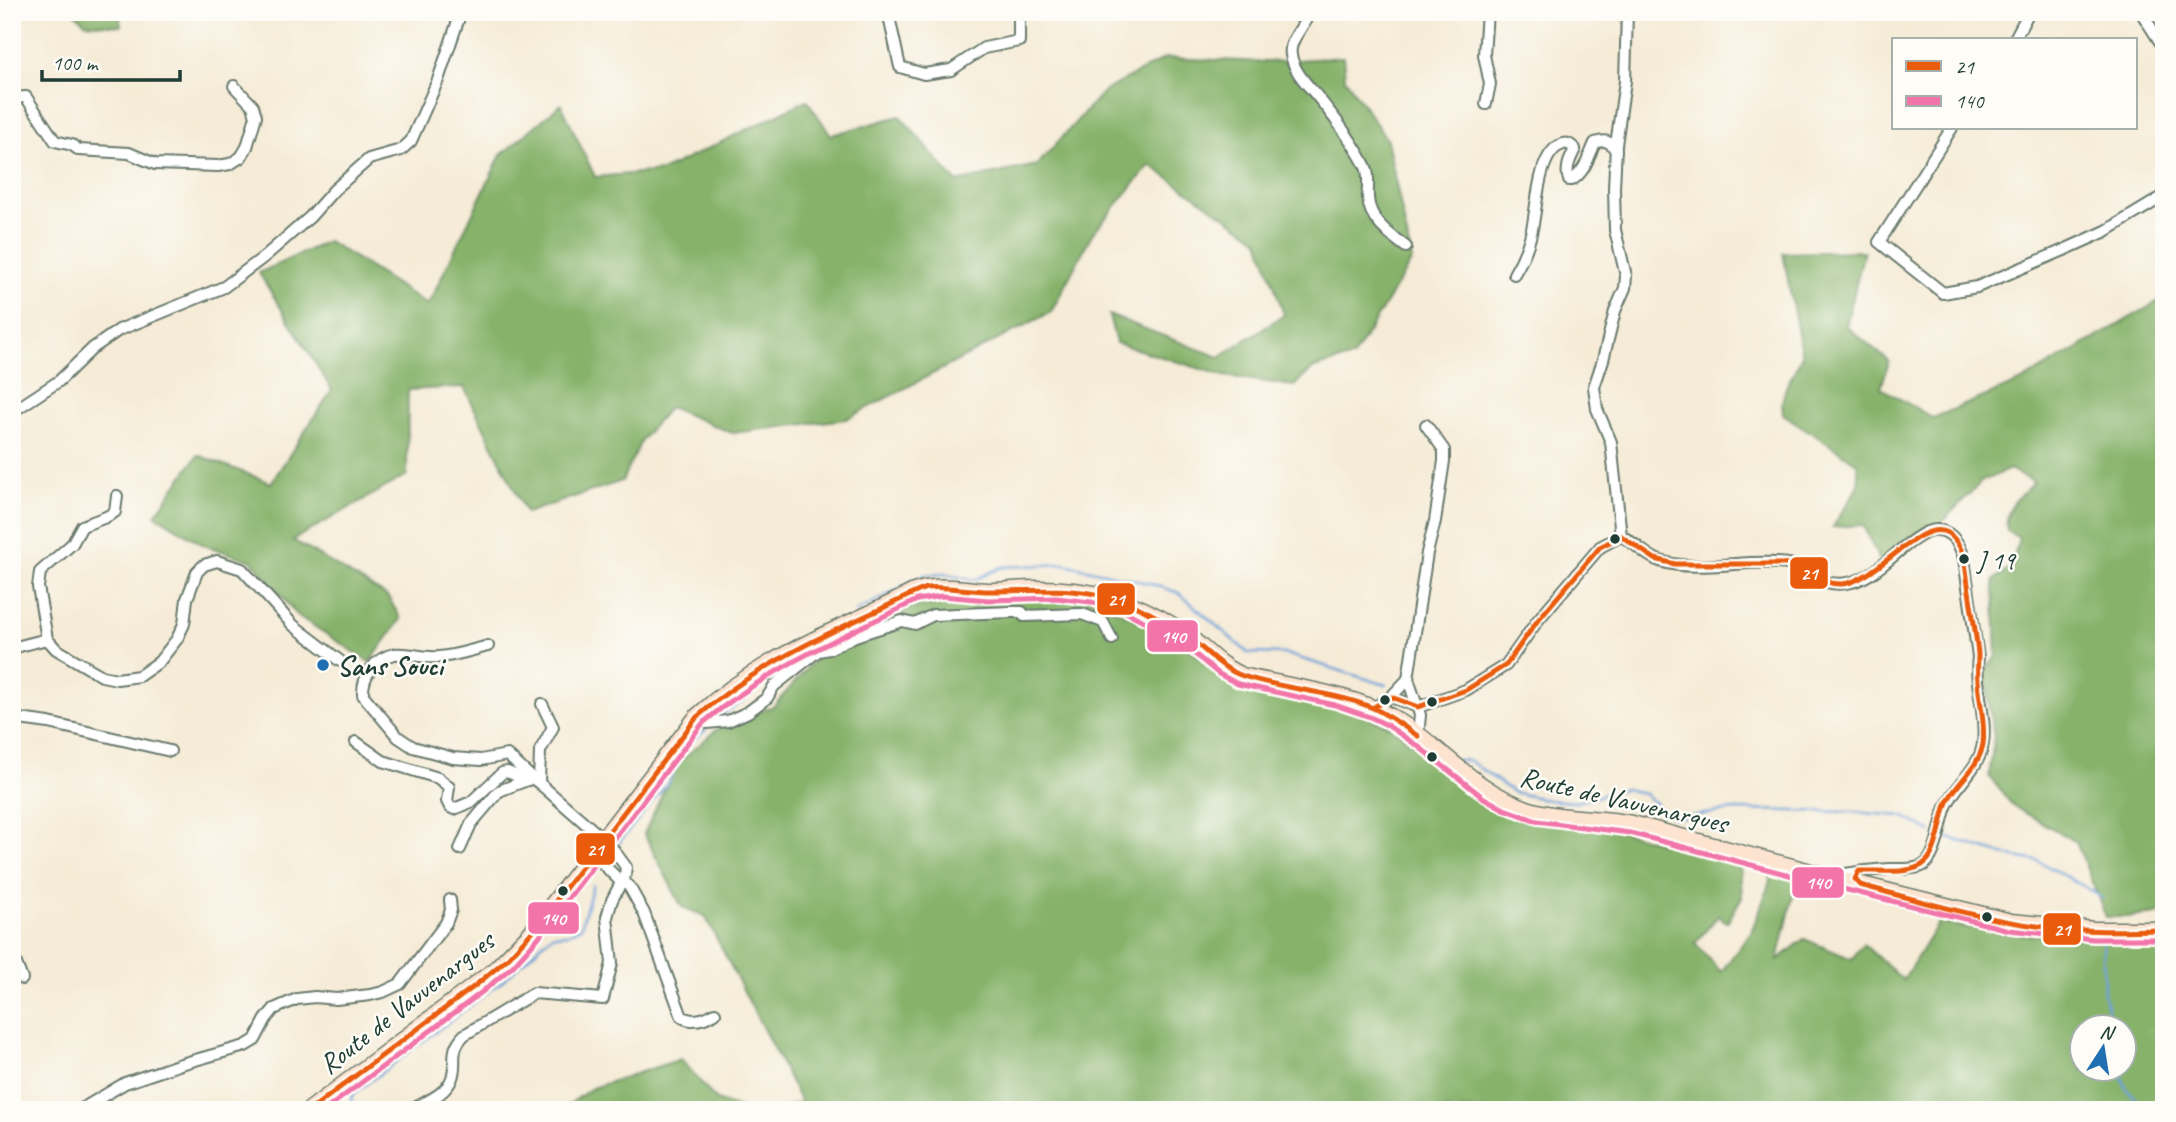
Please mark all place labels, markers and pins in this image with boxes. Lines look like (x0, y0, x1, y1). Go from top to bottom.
unlabelled marker (1608, 532, 1622, 546)
place label: J 19 (1975, 544, 2017, 577)
marker: J 19 (1957, 552, 1971, 566)
place label: Sans Souci (337, 648, 447, 683)
marker: Sans Souci (315, 657, 331, 673)
unlabelled marker (1378, 693, 1392, 707)
unlabelled marker (1425, 695, 1439, 709)
unlabelled marker (1425, 750, 1439, 764)
unlabelled marker (556, 884, 570, 898)
unlabelled marker (1980, 910, 1994, 924)

